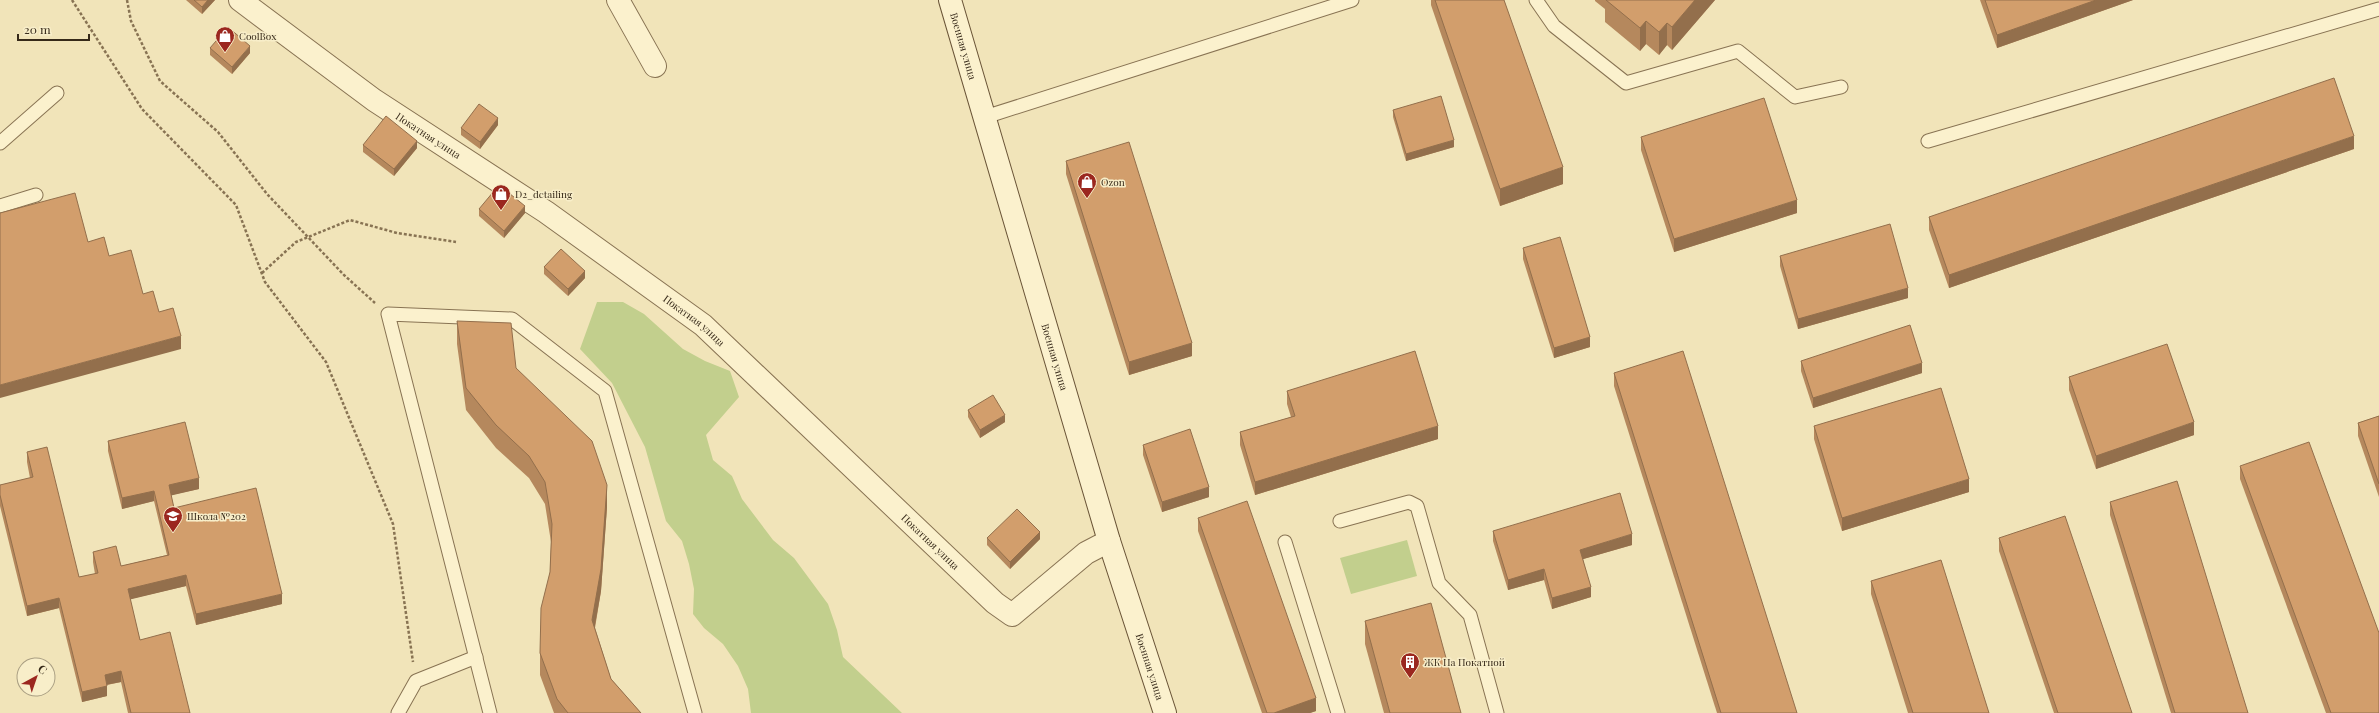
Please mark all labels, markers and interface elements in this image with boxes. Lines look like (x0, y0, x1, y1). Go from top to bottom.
street label: Военная улица (947, 11, 980, 81)
scale bar (18, 16, 89, 42)
text: 20 m (24, 21, 51, 37)
shop icon: CoolBox (214, 25, 236, 53)
place label: CoolBox (239, 29, 277, 43)
street label: Покатная улица (393, 109, 464, 162)
shop icon: Ozon (1076, 171, 1098, 199)
place label: Ozon (1101, 175, 1125, 189)
shop icon: D2_detailing (490, 183, 512, 211)
place label: D2_detailing (515, 187, 573, 201)
street label: Покатная улица (660, 292, 728, 349)
street label: Военная улица (1038, 322, 1071, 392)
school or university icon: Школа №202 (162, 505, 184, 533)
place label: Школа №202 (187, 509, 246, 523)
street label: Покатная улица (898, 511, 963, 573)
street label: Военная улица (1133, 632, 1167, 702)
building icon: ЖК На Покатной (1399, 651, 1421, 679)
place label: ЖК На Покатной (1424, 655, 1505, 669)
north arrow (16, 657, 56, 697)
text: С (35, 661, 51, 677)

